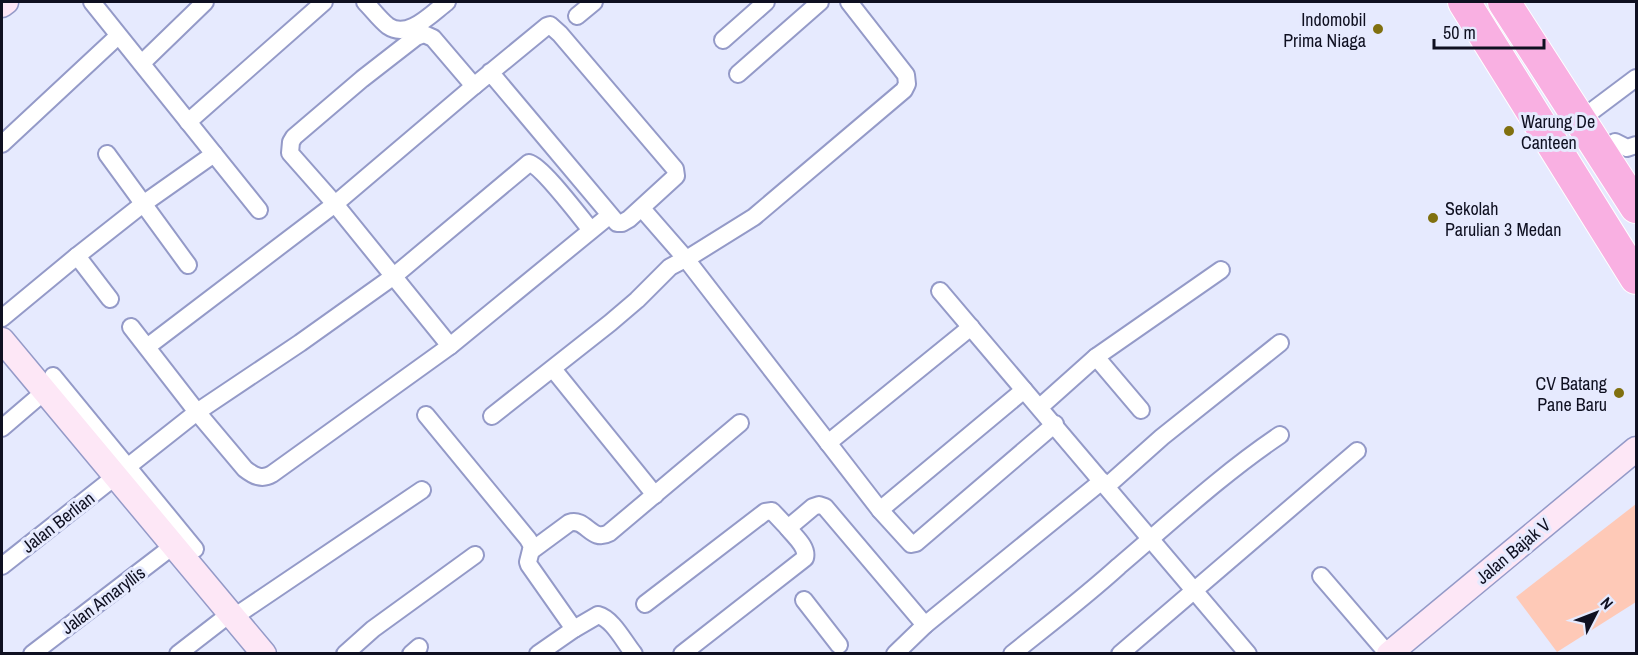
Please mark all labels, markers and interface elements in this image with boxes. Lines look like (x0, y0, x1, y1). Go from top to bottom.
place label: Indomobil Prima Niaga (1283, 7, 1366, 53)
scale bar (1434, 12, 1544, 50)
text: 50 m (1443, 20, 1476, 45)
marker: Indomobil Prima Niaga (1371, 22, 1385, 36)
place label: Warung De Canteen (1521, 109, 1595, 155)
marker: Warung De Canteen (1502, 124, 1516, 138)
place label: Sekolah Parulian 3 Medan (1445, 196, 1562, 242)
marker: Sekolah Parulian 3 Medan (1426, 211, 1440, 225)
place label: CV Batang Pane Baru (1536, 371, 1608, 417)
marker: CV Batang Pane Baru (1612, 386, 1626, 400)
street label: Jalan Berlian (16, 486, 100, 558)
street label: Jalan Bajak V (1470, 512, 1556, 590)
street label: Jalan Amaryllis (56, 560, 150, 640)
north arrow (1566, 583, 1626, 643)
text: N (1596, 592, 1618, 614)

